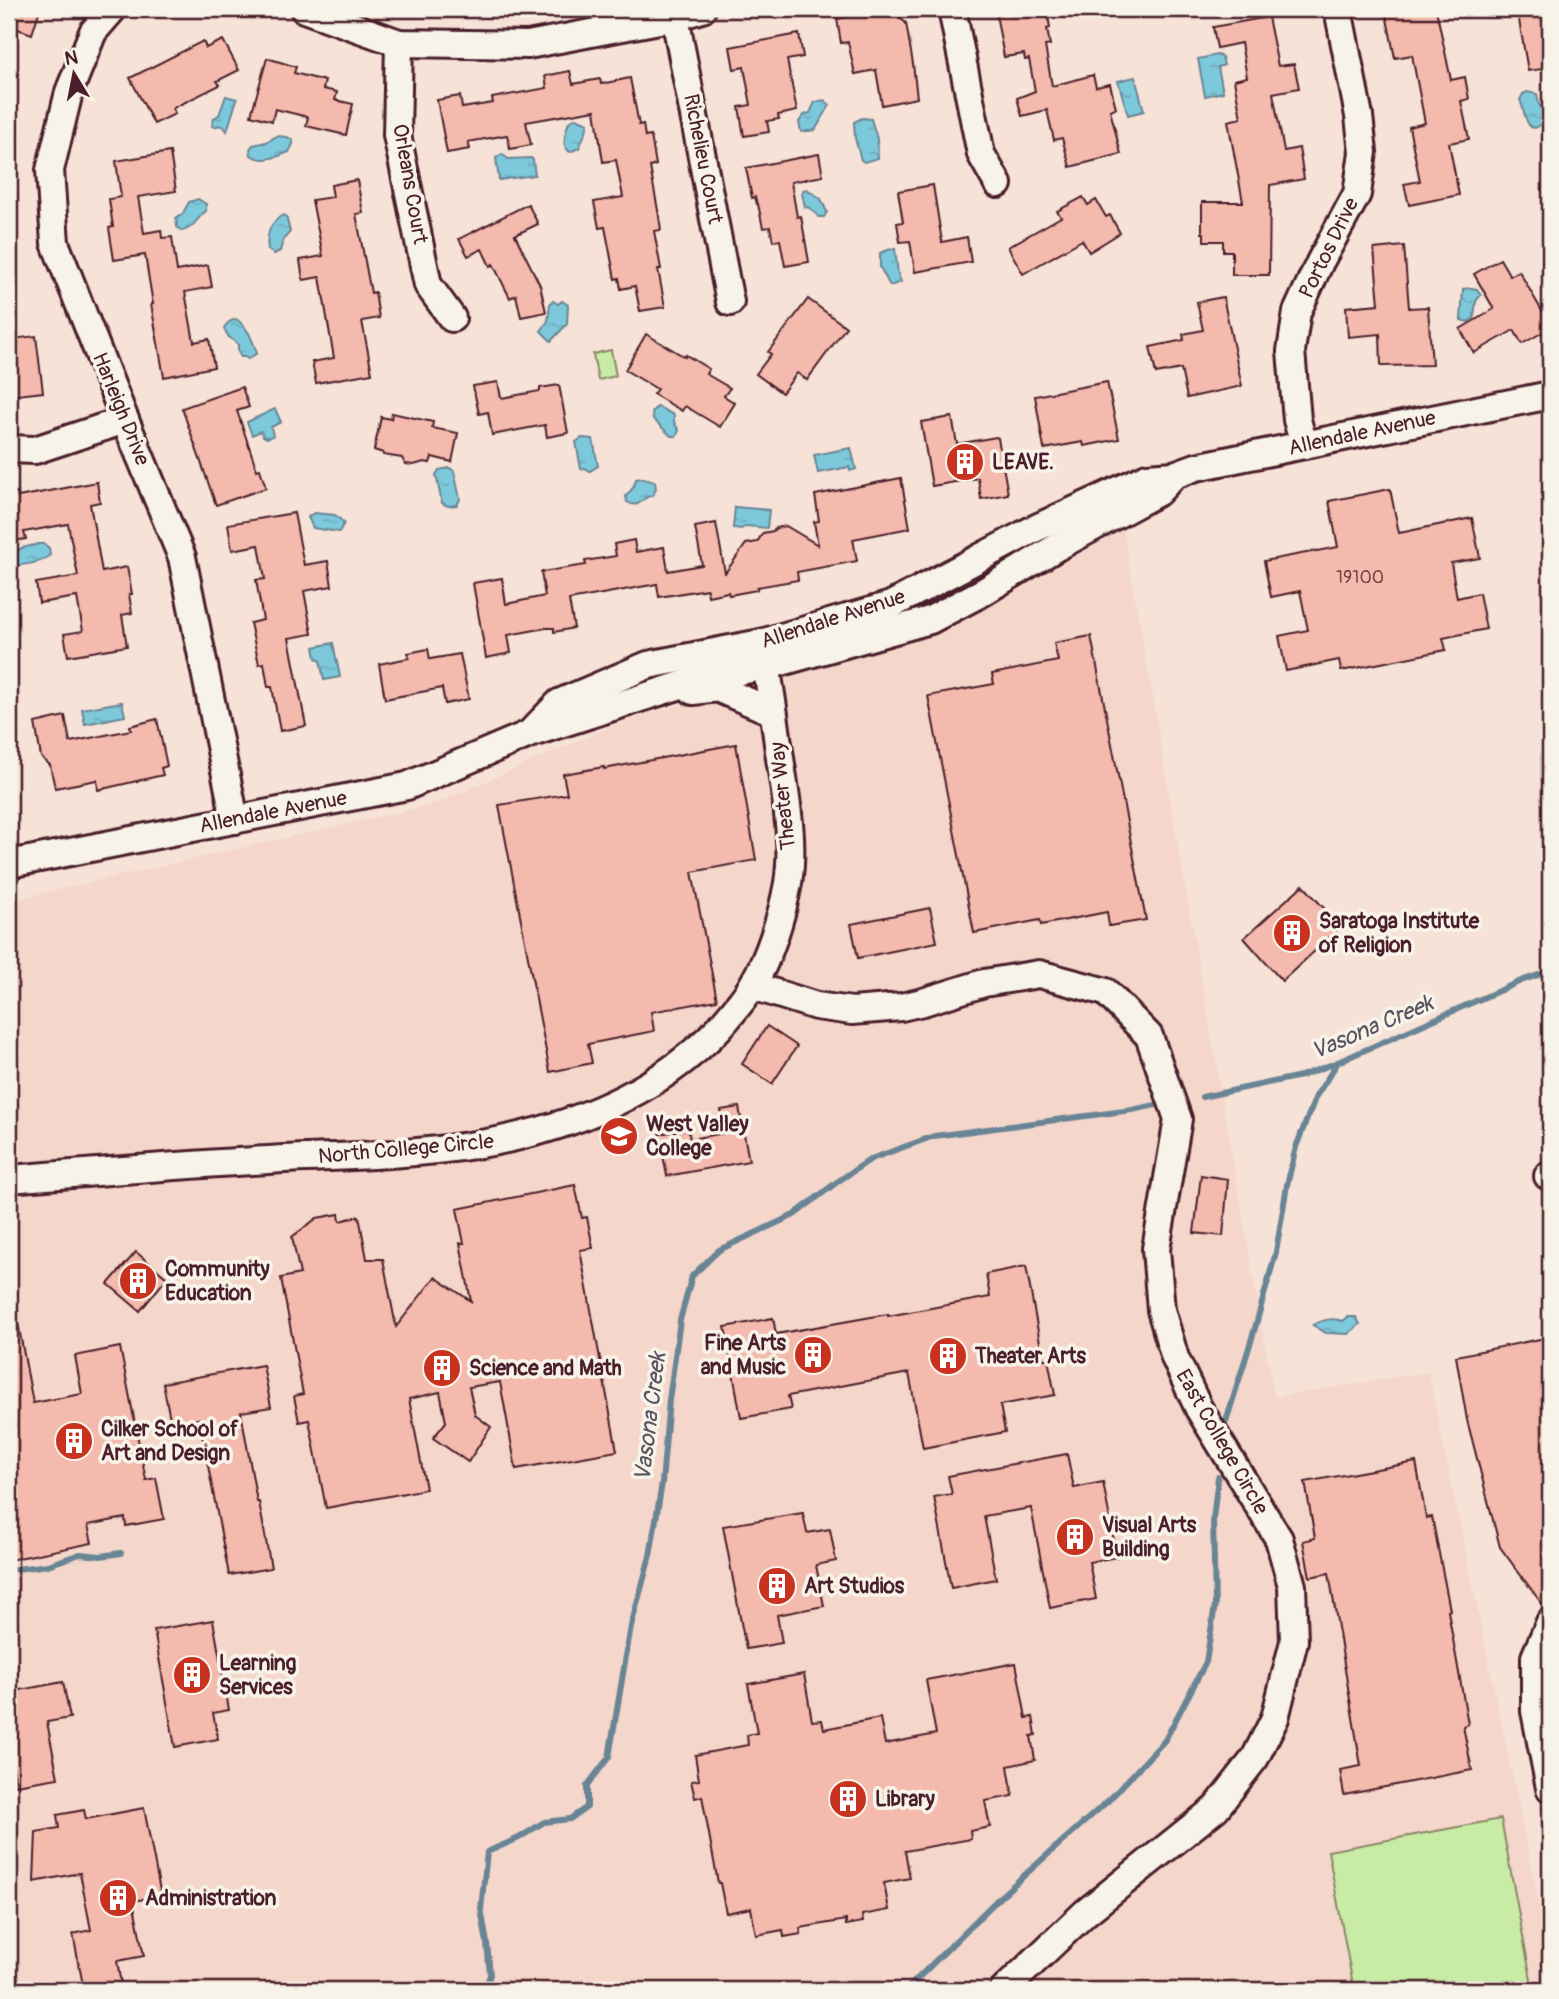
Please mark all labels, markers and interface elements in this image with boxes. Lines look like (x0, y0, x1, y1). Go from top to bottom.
north arrow (38, 38, 108, 108)
text: N (63, 45, 80, 71)
street label: Richelieu Court (677, 92, 729, 227)
street label: Orleans Court (386, 122, 434, 247)
street label: Portos Drive (1293, 193, 1365, 303)
street label: Harleigh Drive (86, 348, 156, 470)
street label: Allendale Avenue (1286, 404, 1439, 462)
building icon: LEAVE. (944, 441, 986, 483)
place label: LEAVE. (992, 449, 1054, 476)
house number: 19100 (1336, 566, 1384, 589)
street label: Allendale Avenue (758, 583, 909, 655)
street label: Theater Way (764, 741, 802, 851)
street label: Allendale Avenue (197, 784, 350, 840)
place label: Saratoga Institute of Religion (1318, 908, 1480, 959)
building icon: Saratoga Institute of Religion (1271, 912, 1313, 954)
water label: Vasona Creek (1307, 987, 1440, 1066)
place label: West Valley College (646, 1111, 748, 1162)
school or university icon: West Valley College (598, 1115, 640, 1157)
street label: North College Circle (317, 1128, 496, 1170)
place label: Community Education (165, 1256, 270, 1307)
building icon: Community Education (117, 1260, 159, 1302)
place label: Fine Arts and Music (701, 1330, 787, 1381)
building icon: Fine Arts and Music (792, 1334, 834, 1376)
building icon: Theater Arts (927, 1335, 969, 1377)
place label: Theater Arts (974, 1343, 1086, 1370)
building icon: Science and Math (421, 1347, 463, 1389)
water label: Vasona Creek (628, 1348, 673, 1483)
place label: Science and Math (469, 1355, 622, 1382)
street label: East College Circle (1169, 1365, 1275, 1520)
place label: Cilker School of Art and Design (101, 1416, 239, 1467)
building icon: Cilker School of Art and Design (53, 1420, 95, 1462)
place label: Visual Arts Building (1102, 1512, 1197, 1563)
building icon: Visual Arts Building (1054, 1516, 1096, 1558)
building icon: Art Studios (756, 1565, 798, 1607)
place label: Art Studios (804, 1573, 905, 1600)
place label: Learning Services (219, 1650, 297, 1701)
building icon: Learning Services (171, 1654, 213, 1696)
building icon: Library (827, 1778, 869, 1820)
place label: Library (875, 1786, 935, 1813)
building icon: Administration (97, 1877, 139, 1919)
place label: Administration (145, 1885, 276, 1912)

